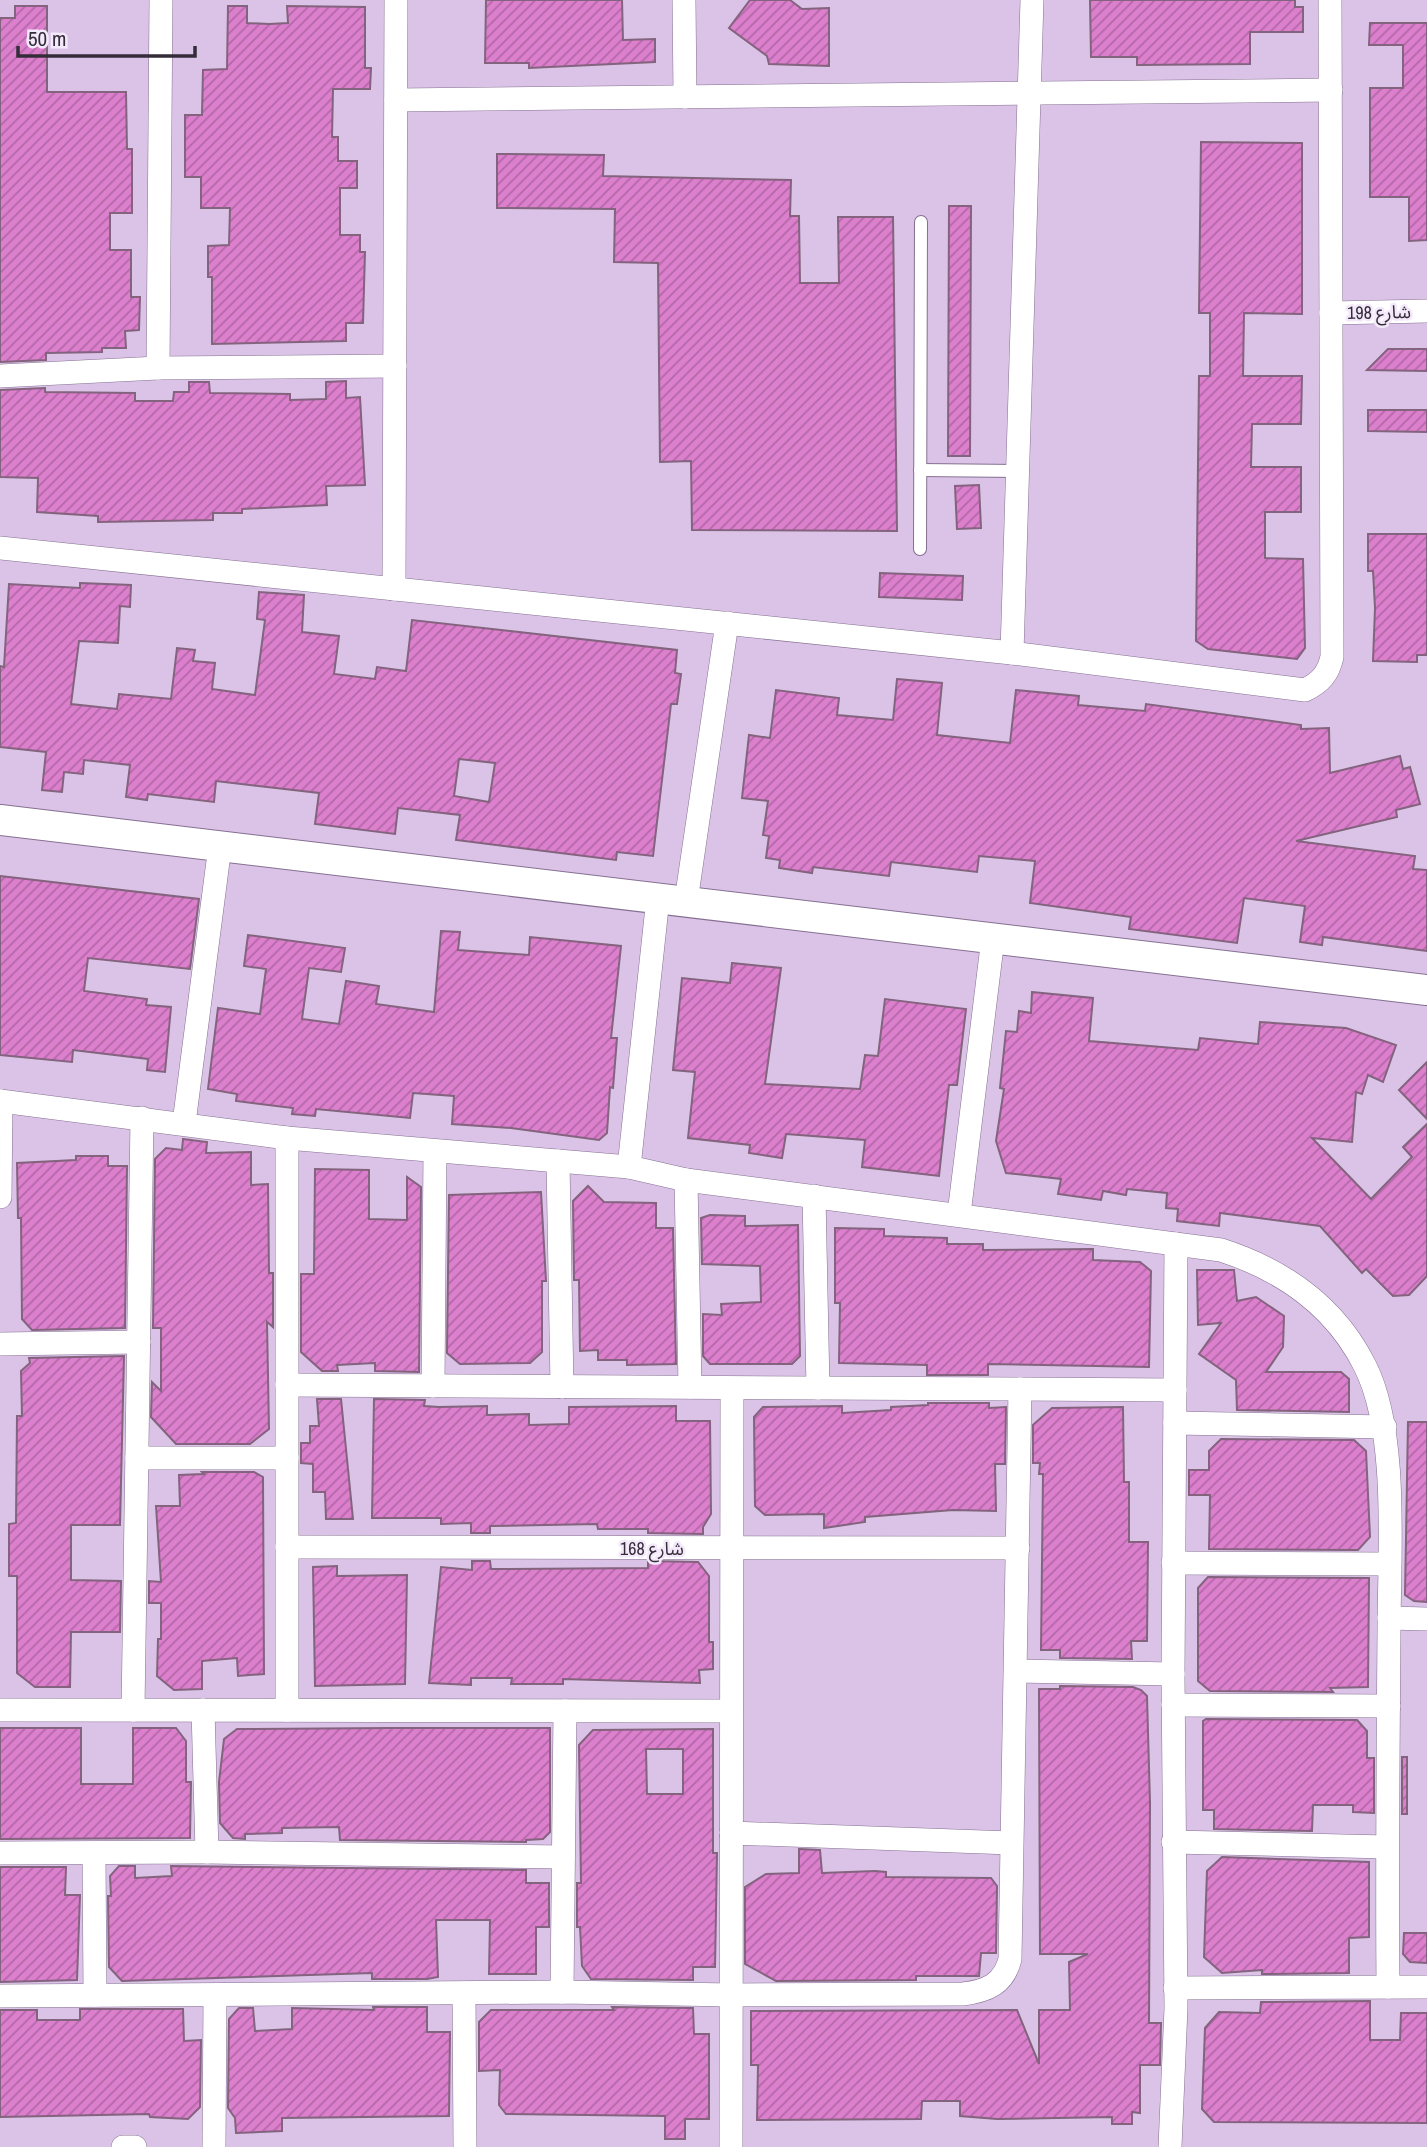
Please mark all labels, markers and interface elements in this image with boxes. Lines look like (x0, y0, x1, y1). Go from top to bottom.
scale bar (18, 14, 194, 58)
text: 50 m (28, 24, 66, 53)
street label: شارع 198 (1347, 299, 1411, 327)
street label: شارع 168 (620, 1536, 684, 1563)

